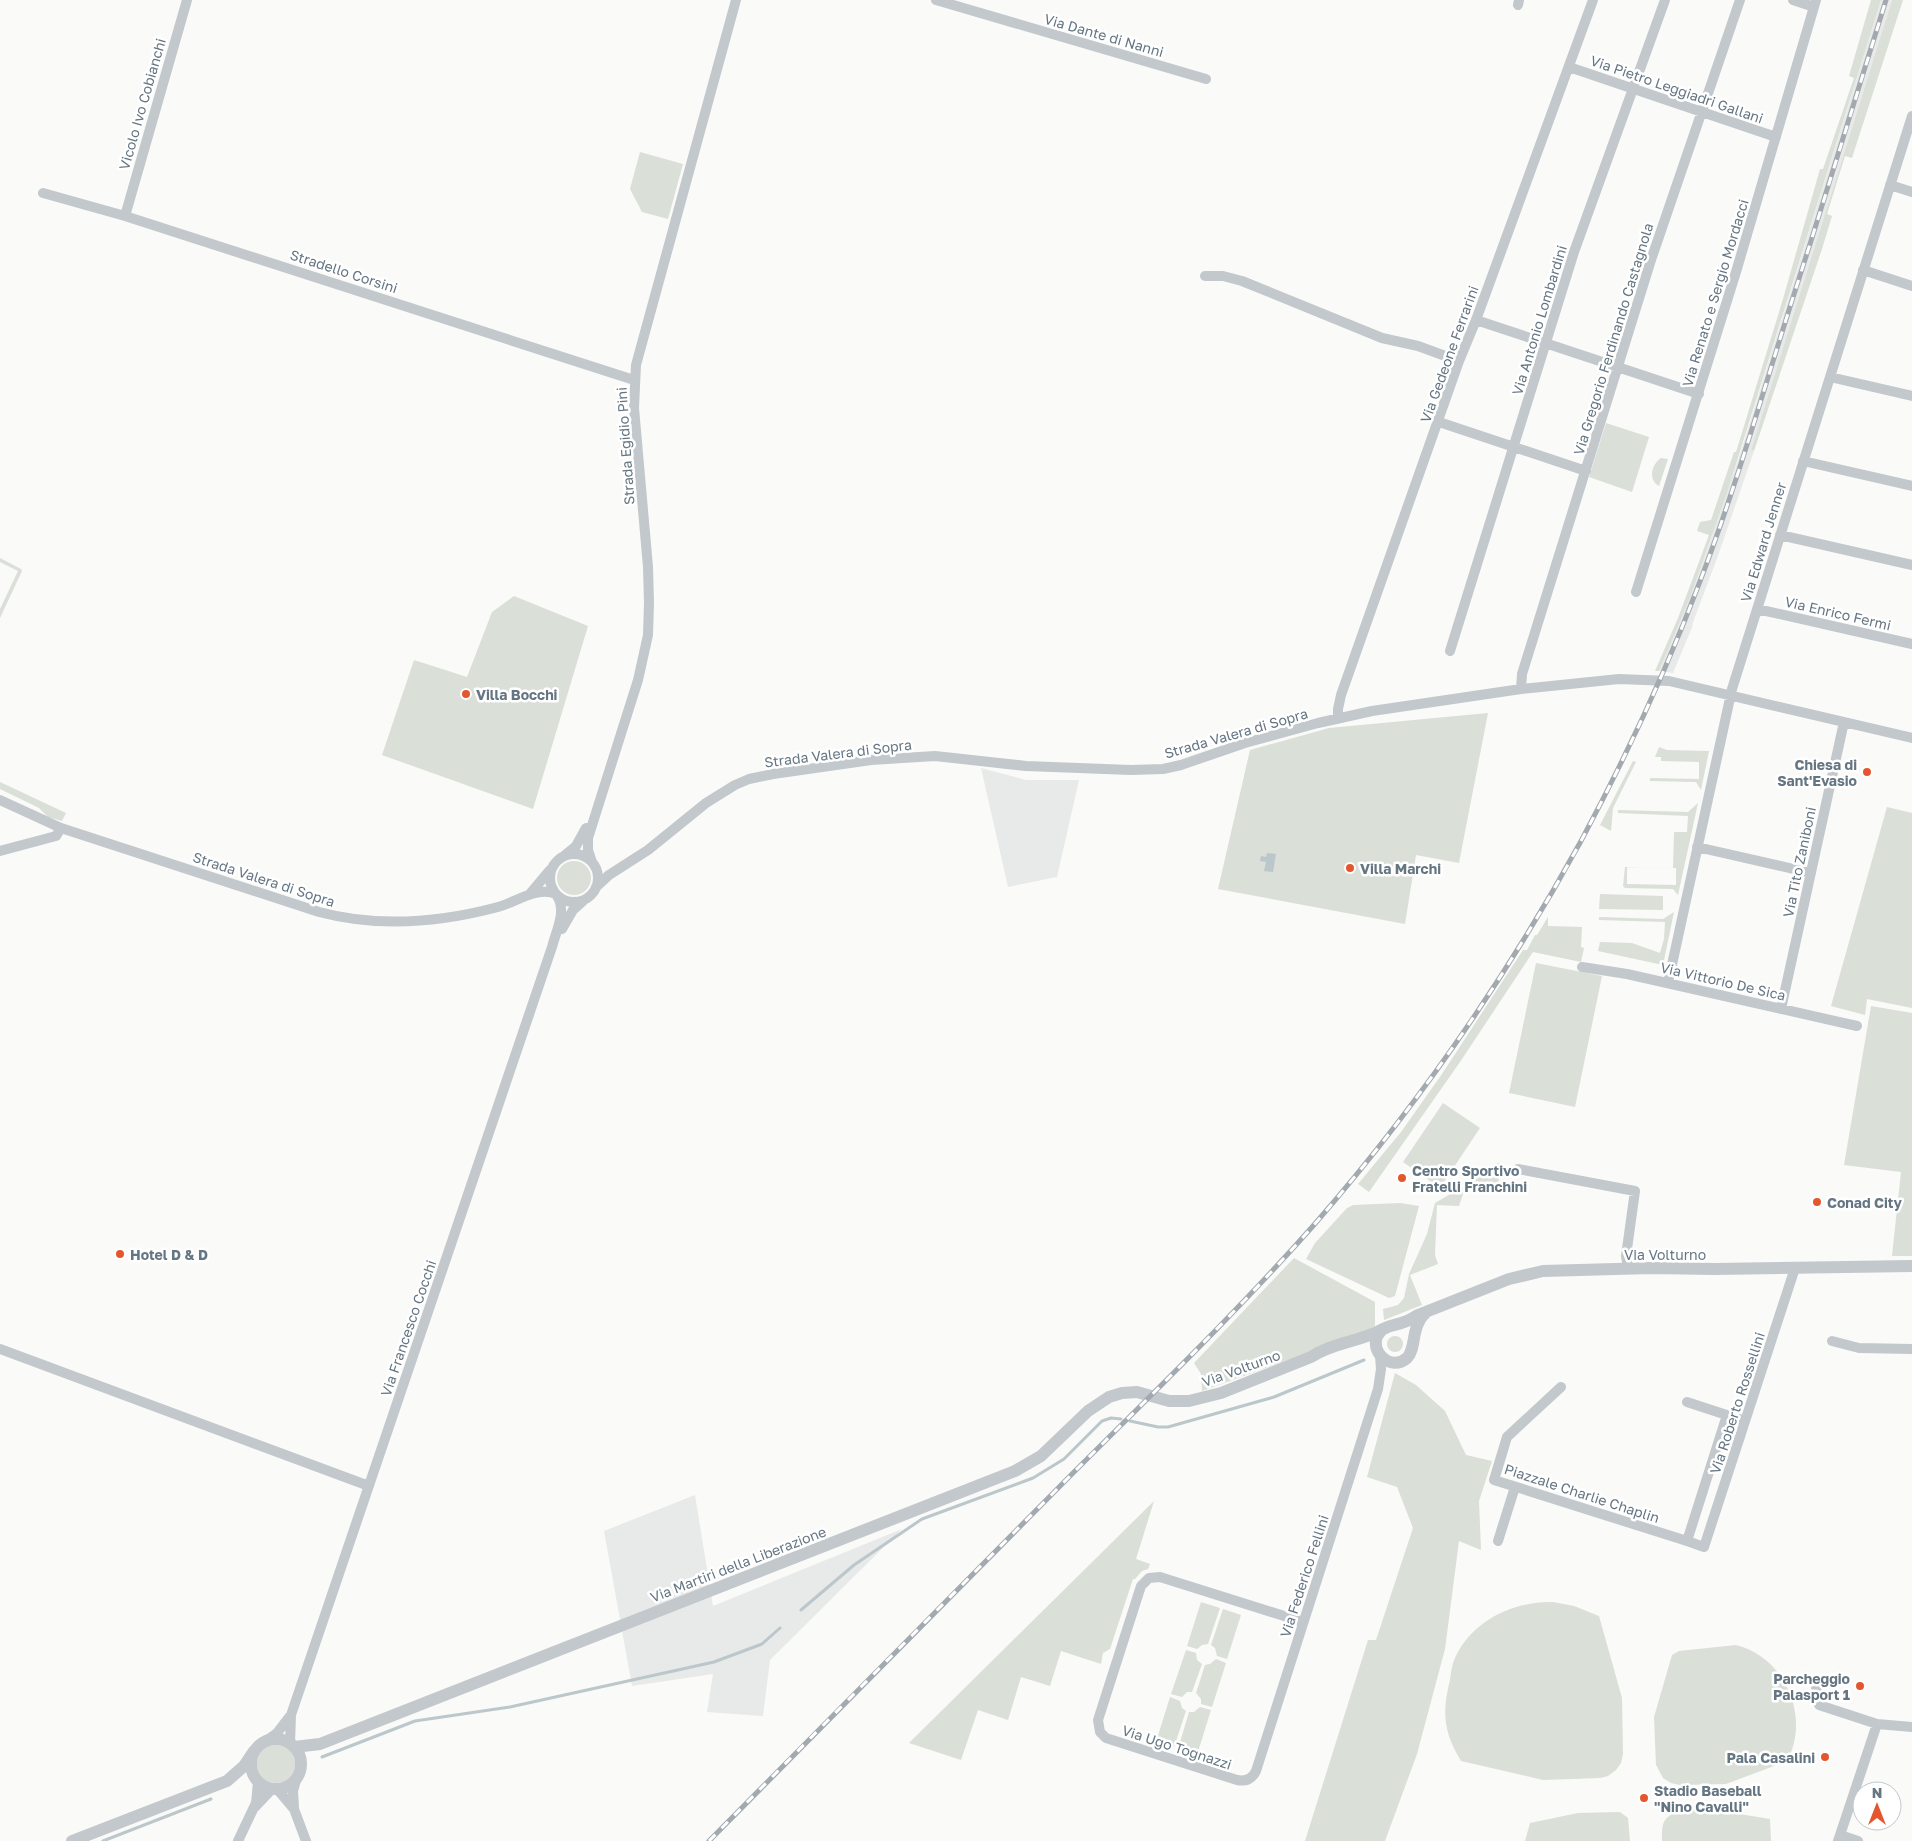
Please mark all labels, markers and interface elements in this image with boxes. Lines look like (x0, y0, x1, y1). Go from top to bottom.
street label: Via Dante di Nanni (1042, 10, 1166, 60)
street label: Vicolo Ivo Cobianchi (115, 36, 169, 172)
street label: Via Pietro Leggiadri Gallani (1588, 51, 1766, 127)
street label: Via Renato e Sergio Mordacci (1678, 197, 1752, 389)
street label: Via Gregorio Ferdinando Castagnola (1569, 221, 1657, 457)
street label: Via Antonio Lombardini (1508, 243, 1570, 397)
street label: Stradello Corsini (288, 246, 400, 296)
street label: Via Gedeone Ferrarini (1416, 283, 1482, 425)
street label: Strada Egidio Pini (612, 387, 638, 505)
street label: Via Edward Jenner (1737, 479, 1790, 604)
street label: Via Enrico Fermi (1783, 593, 1893, 633)
place label: Villa Bocchi (476, 686, 558, 703)
marker: Villa Bocchi (460, 688, 472, 700)
street label: Strada Valera di Sopra (1162, 704, 1310, 762)
street label: Strada Valera di Sopra (763, 736, 913, 770)
place label: Chiesa di Sant'Evasio (1777, 756, 1857, 789)
marker: Chiesa di Sant'Evasio (1861, 766, 1873, 778)
street label: Via Tito Zaniboni (1779, 805, 1819, 919)
street label: Strada Valera di Sopra (191, 848, 337, 910)
place label: Villa Marchi (1360, 860, 1441, 877)
marker: Villa Marchi (1344, 862, 1356, 874)
street label: Via Vittorio De Sica (1659, 958, 1787, 1004)
place label: Centro Sportivo Fratelli Franchini (1412, 1162, 1527, 1195)
marker: Centro Sportivo Fratelli Franchini (1396, 1172, 1408, 1184)
place label: Conad City (1827, 1194, 1903, 1211)
marker: Conad City (1811, 1196, 1823, 1208)
place label: Hotel D & D (130, 1246, 208, 1263)
street label: Via Volturno (1624, 1246, 1706, 1263)
marker: Hotel D & D (114, 1248, 126, 1260)
street label: Via Francesco Cocchi (377, 1258, 439, 1398)
street label: Via Roberto Rossellini (1706, 1330, 1768, 1476)
street label: Via Volturno (1199, 1346, 1283, 1390)
street label: Piazzale Charlie Chaplin (1502, 1460, 1662, 1526)
street label: Via Federico Fellini (1276, 1513, 1332, 1639)
street label: Via Martiri della Liberazione (648, 1523, 828, 1605)
place label: Parcheggio Palasport 1 (1773, 1670, 1850, 1703)
marker: Parcheggio Palasport 1 (1854, 1680, 1866, 1692)
street label: Via Ugo Tognazzi (1120, 1721, 1234, 1773)
place label: Pala Casalini (1727, 1749, 1815, 1766)
marker: Pala Casalini (1819, 1751, 1831, 1763)
north arrow (1852, 1781, 1902, 1831)
place label: Stadio Baseball "Nino Cavalli" (1654, 1782, 1762, 1815)
text: N (1872, 1784, 1882, 1801)
marker: Stadio Baseball "Nino Cavalli" (1638, 1792, 1650, 1804)

